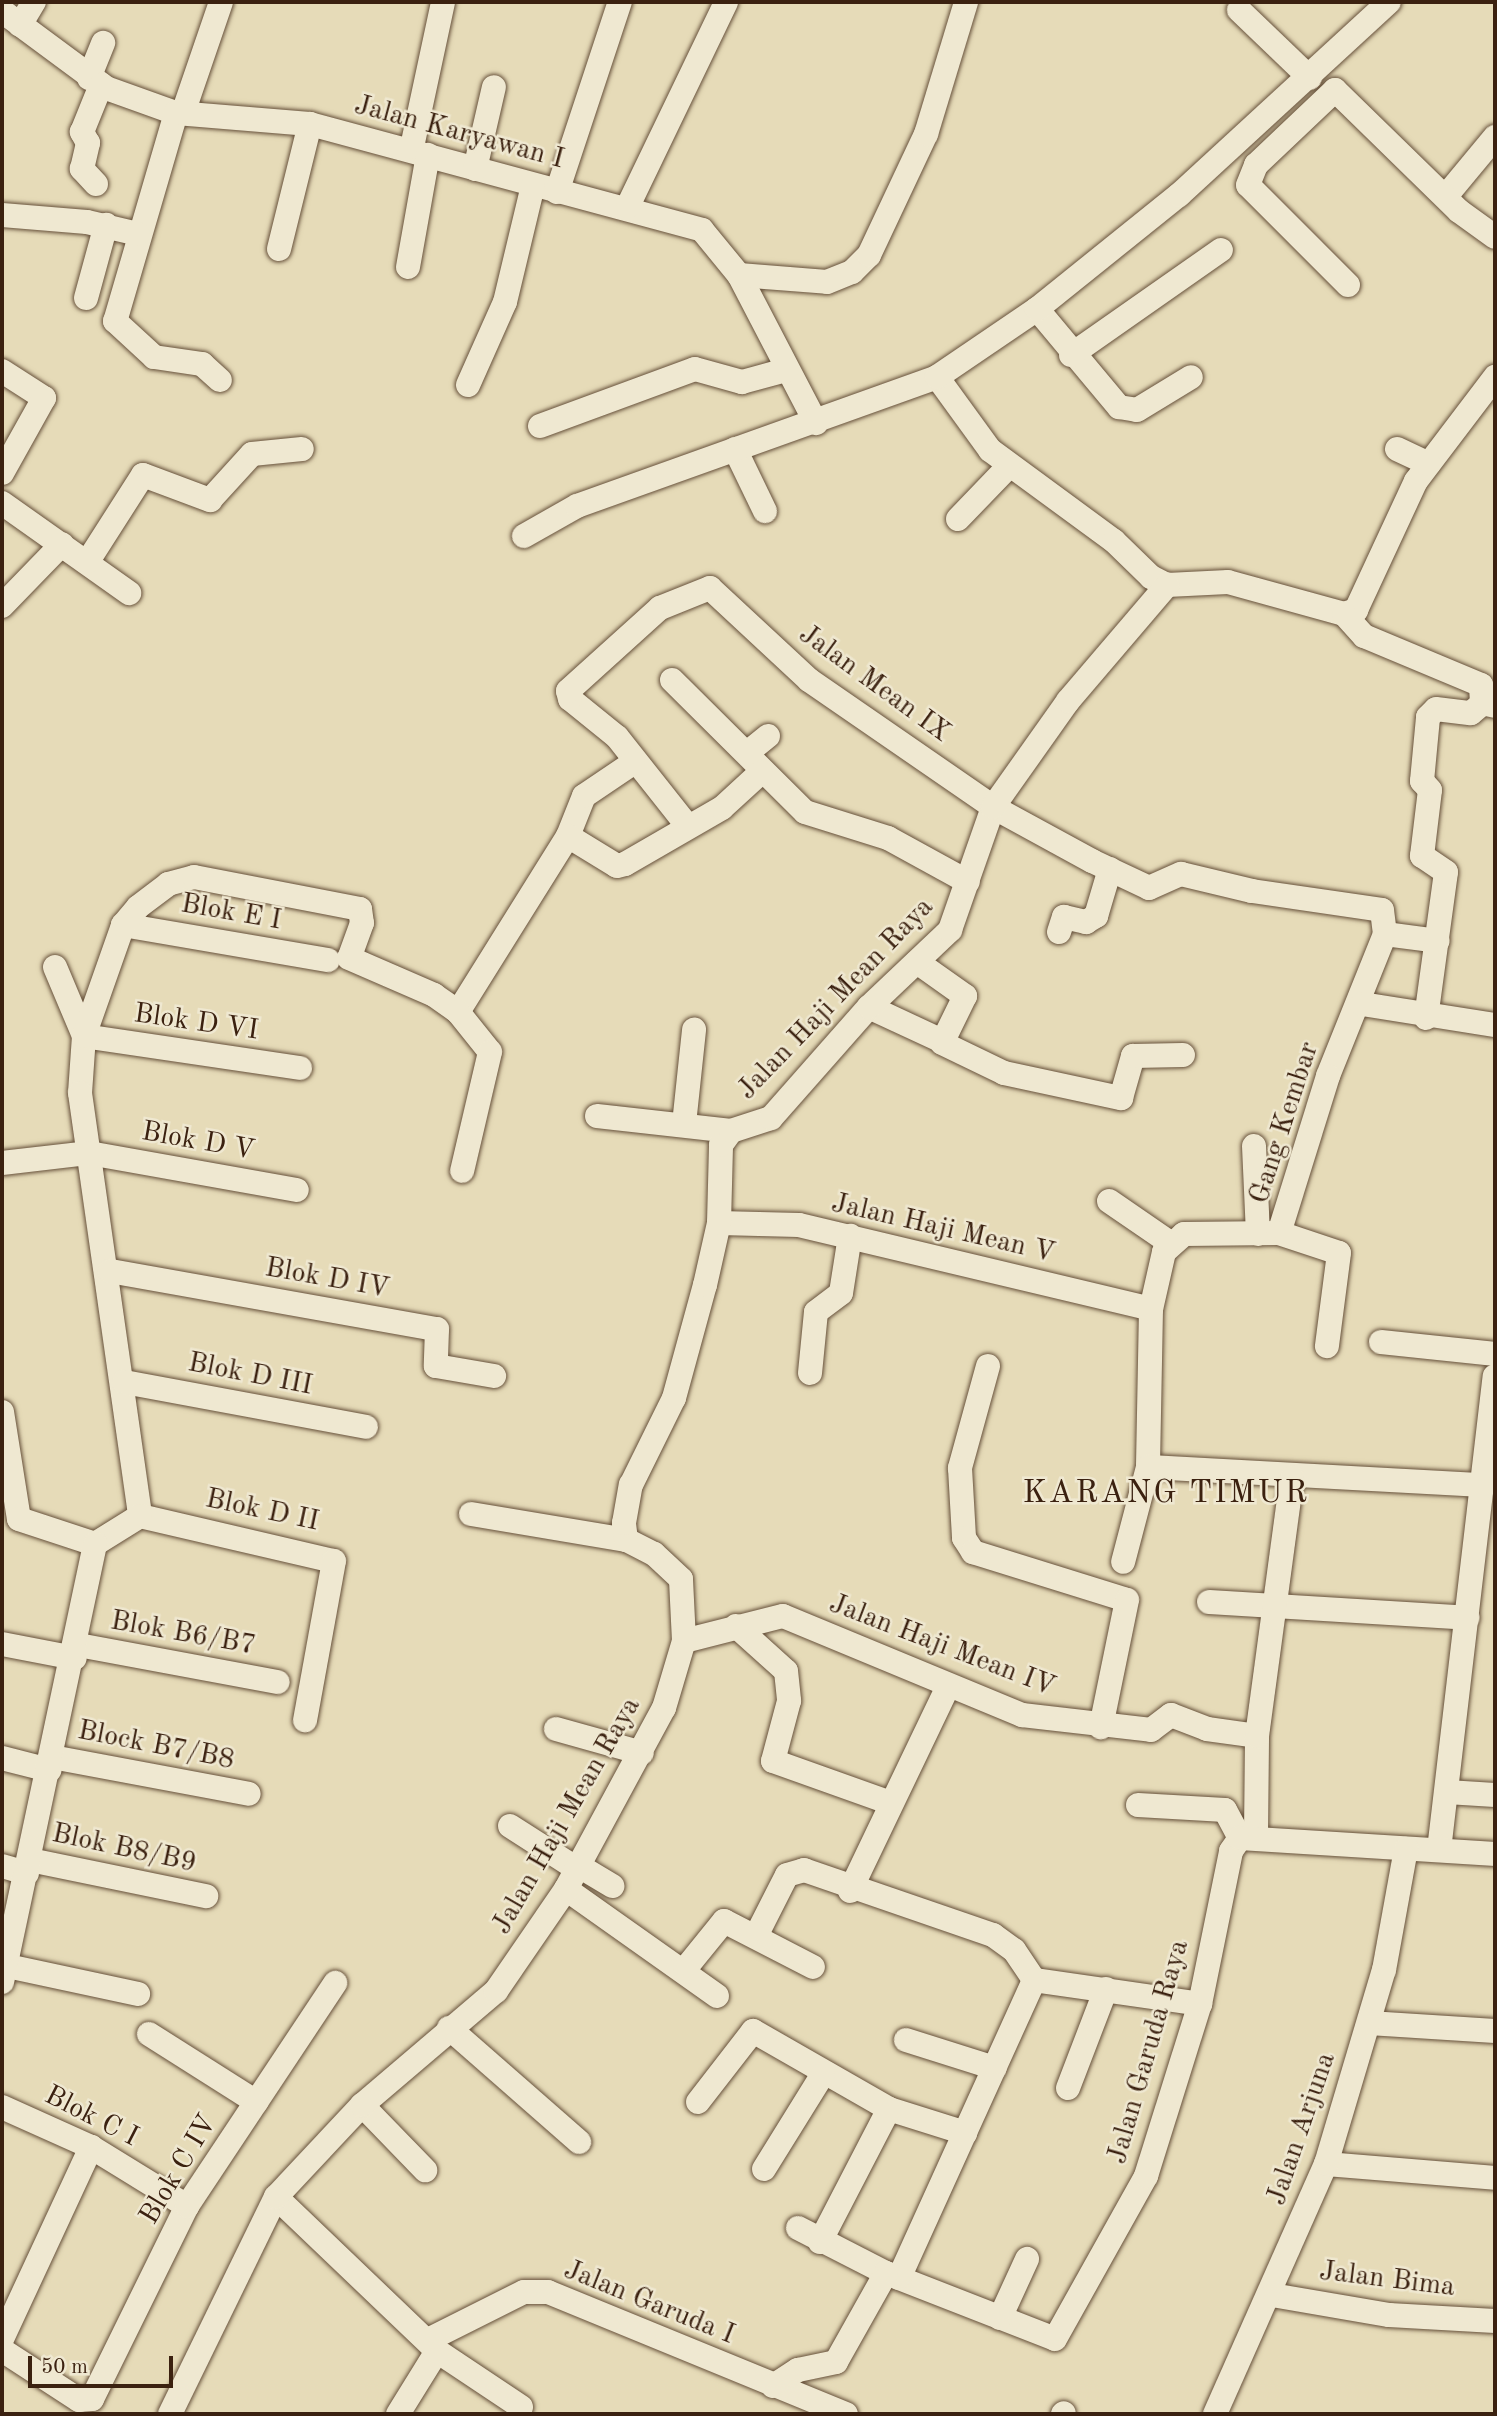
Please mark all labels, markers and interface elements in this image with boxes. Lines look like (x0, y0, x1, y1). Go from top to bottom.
street label: Jalan Karyawan I (351, 89, 567, 177)
street label: Jalan Mean IX (792, 618, 956, 750)
street label: Blok E I (178, 888, 284, 938)
street label: Jalan Haji Mean Raya (731, 891, 941, 1107)
street label: Blok D VI (132, 998, 260, 1048)
street label: Gang Kembar (1243, 1038, 1327, 1208)
street label: Blok D V (139, 1116, 257, 1168)
street label: Jalan Haji Mean V (828, 1187, 1058, 1271)
street label: Blok D IV (262, 1252, 392, 1306)
street label: Blok D III (185, 1346, 315, 1404)
district label: KARANG TIMUR (1024, 1475, 1308, 1513)
street label: Blok D II (202, 1483, 322, 1539)
street label: Jalan Haji Mean IV (824, 1587, 1060, 1705)
street label: Blok B6/B7 (108, 1605, 258, 1663)
street label: Jalan Haji Mean Raya (485, 1692, 649, 1940)
street label: Block B7/B8 (75, 1714, 237, 1778)
street label: Blok B8/B9 (49, 1817, 199, 1881)
street label: Jalan Garuda Raya (1101, 1936, 1197, 2168)
street label: Jalan Arjuna (1260, 2048, 1344, 2210)
street label: Blok C I (38, 2079, 144, 2155)
street label: Blok C IV (133, 2109, 225, 2231)
street label: Jalan Garuda I (559, 2254, 739, 2352)
street label: Jalan Bima (1317, 2255, 1457, 2305)
scale bar (32, 2342, 177, 2386)
text: 50 m (41, 2357, 88, 2378)

